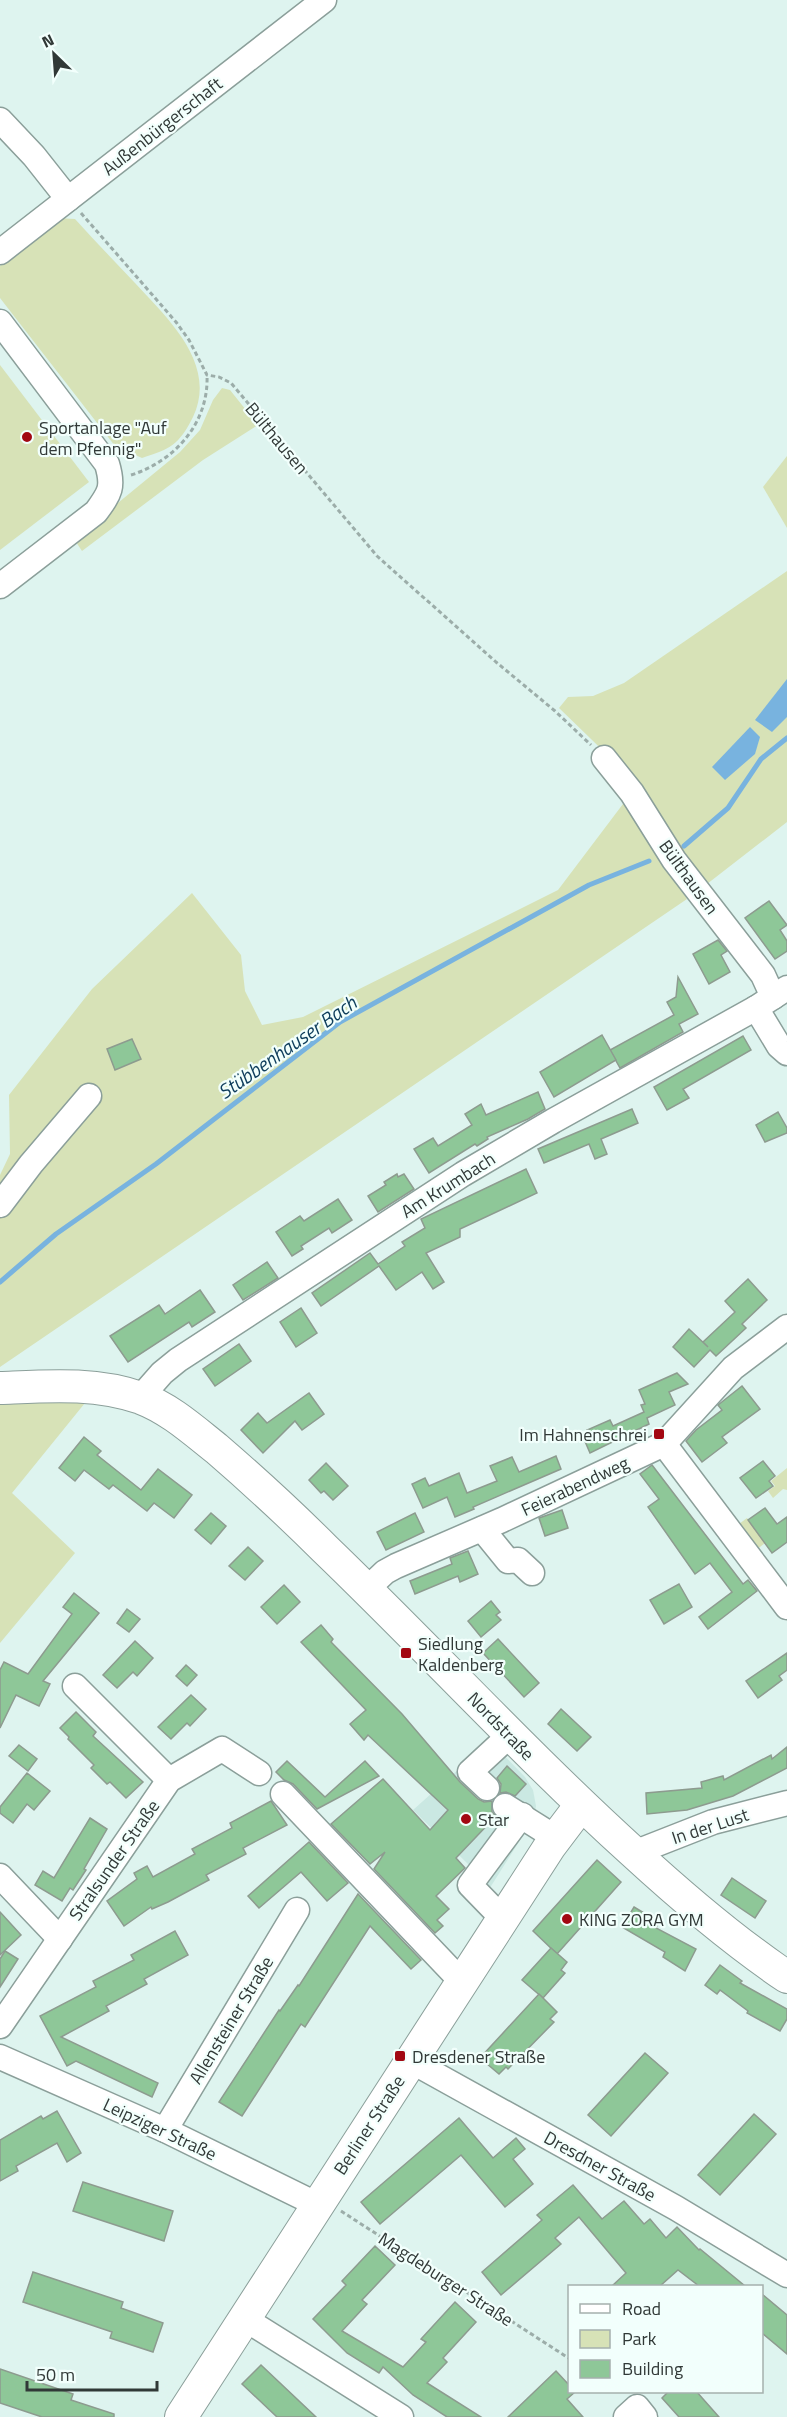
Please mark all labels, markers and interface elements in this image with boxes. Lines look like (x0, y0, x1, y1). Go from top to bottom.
north arrow (24, 24, 84, 84)
text: N (38, 27, 58, 54)
street label: Außenbürgerschaft (96, 70, 228, 182)
street label: Bülthausen (239, 396, 315, 480)
place label: Sportanlage "Auf dem Pfennig" (39, 414, 167, 462)
marker: Sportanlage "Auf dem Pfennig" (20, 430, 34, 444)
street label: Bülthausen (653, 834, 725, 920)
water label: Stübbenhauser Bach (211, 987, 364, 1107)
street label: Am Krumbach (396, 1145, 500, 1225)
place label: Im Hahnenschrei (519, 1421, 647, 1448)
marker: Im Hahnenschrei (652, 1427, 666, 1441)
street label: Feierabendweg (517, 1449, 633, 1523)
place label: Siedlung Kaldenberg (418, 1630, 504, 1678)
marker: Siedlung Kaldenberg (399, 1646, 413, 1660)
street label: Nordstraße (461, 1686, 541, 1766)
street label: Stralsunder Straße (62, 1794, 166, 1926)
street label: In der Lust (668, 1801, 753, 1851)
place label: Star (478, 1806, 509, 1833)
marker: Star (459, 1812, 473, 1826)
place label: KING ZORA GYM (579, 1906, 704, 1933)
marker: KING ZORA GYM (560, 1912, 574, 1926)
street label: Allensteiner Straße (182, 1951, 280, 2089)
place label: Dresdener Straße (412, 2043, 545, 2070)
marker: Dresdener Straße (393, 2049, 407, 2063)
street label: Berliner Straße (327, 2070, 411, 2180)
street label: Leipziger Straße (99, 2091, 221, 2167)
street label: Dresdner Straße (539, 2124, 661, 2208)
street label: Magdeburger Straße (373, 2225, 519, 2333)
legend (568, 2285, 763, 2393)
text: Road (622, 2295, 661, 2322)
text: Park (622, 2325, 657, 2352)
scale bar (27, 2354, 158, 2392)
text: Building (622, 2355, 683, 2382)
text: 50 m (36, 2361, 75, 2388)

